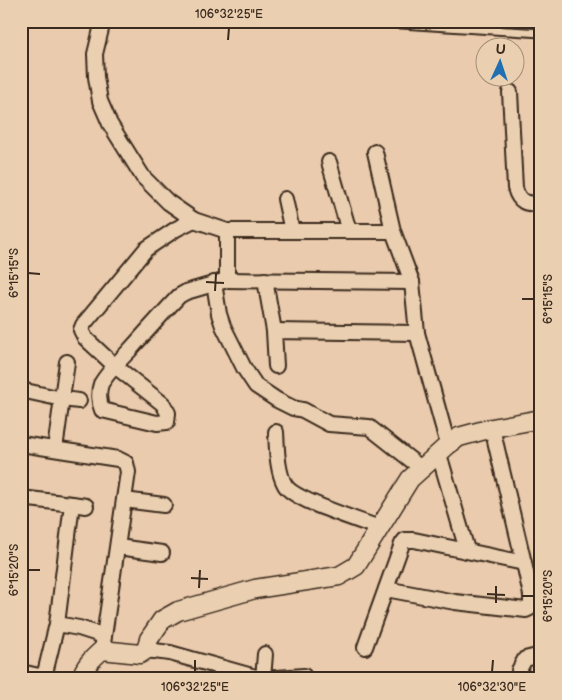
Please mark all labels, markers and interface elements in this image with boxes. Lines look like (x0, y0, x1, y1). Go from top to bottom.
text: 106°32'25"E (195, 7, 263, 22)
north arrow (474, 38, 524, 88)
text: U (495, 41, 506, 58)
text: 6°15'15"S (7, 248, 22, 298)
text: 6°15'15"S (541, 274, 556, 324)
text: 6°15'20"S (7, 544, 22, 596)
text: 6°15'20"S (541, 570, 556, 622)
text: 106°32'25"E (161, 680, 229, 695)
text: 106°32'30"E (458, 680, 526, 695)

